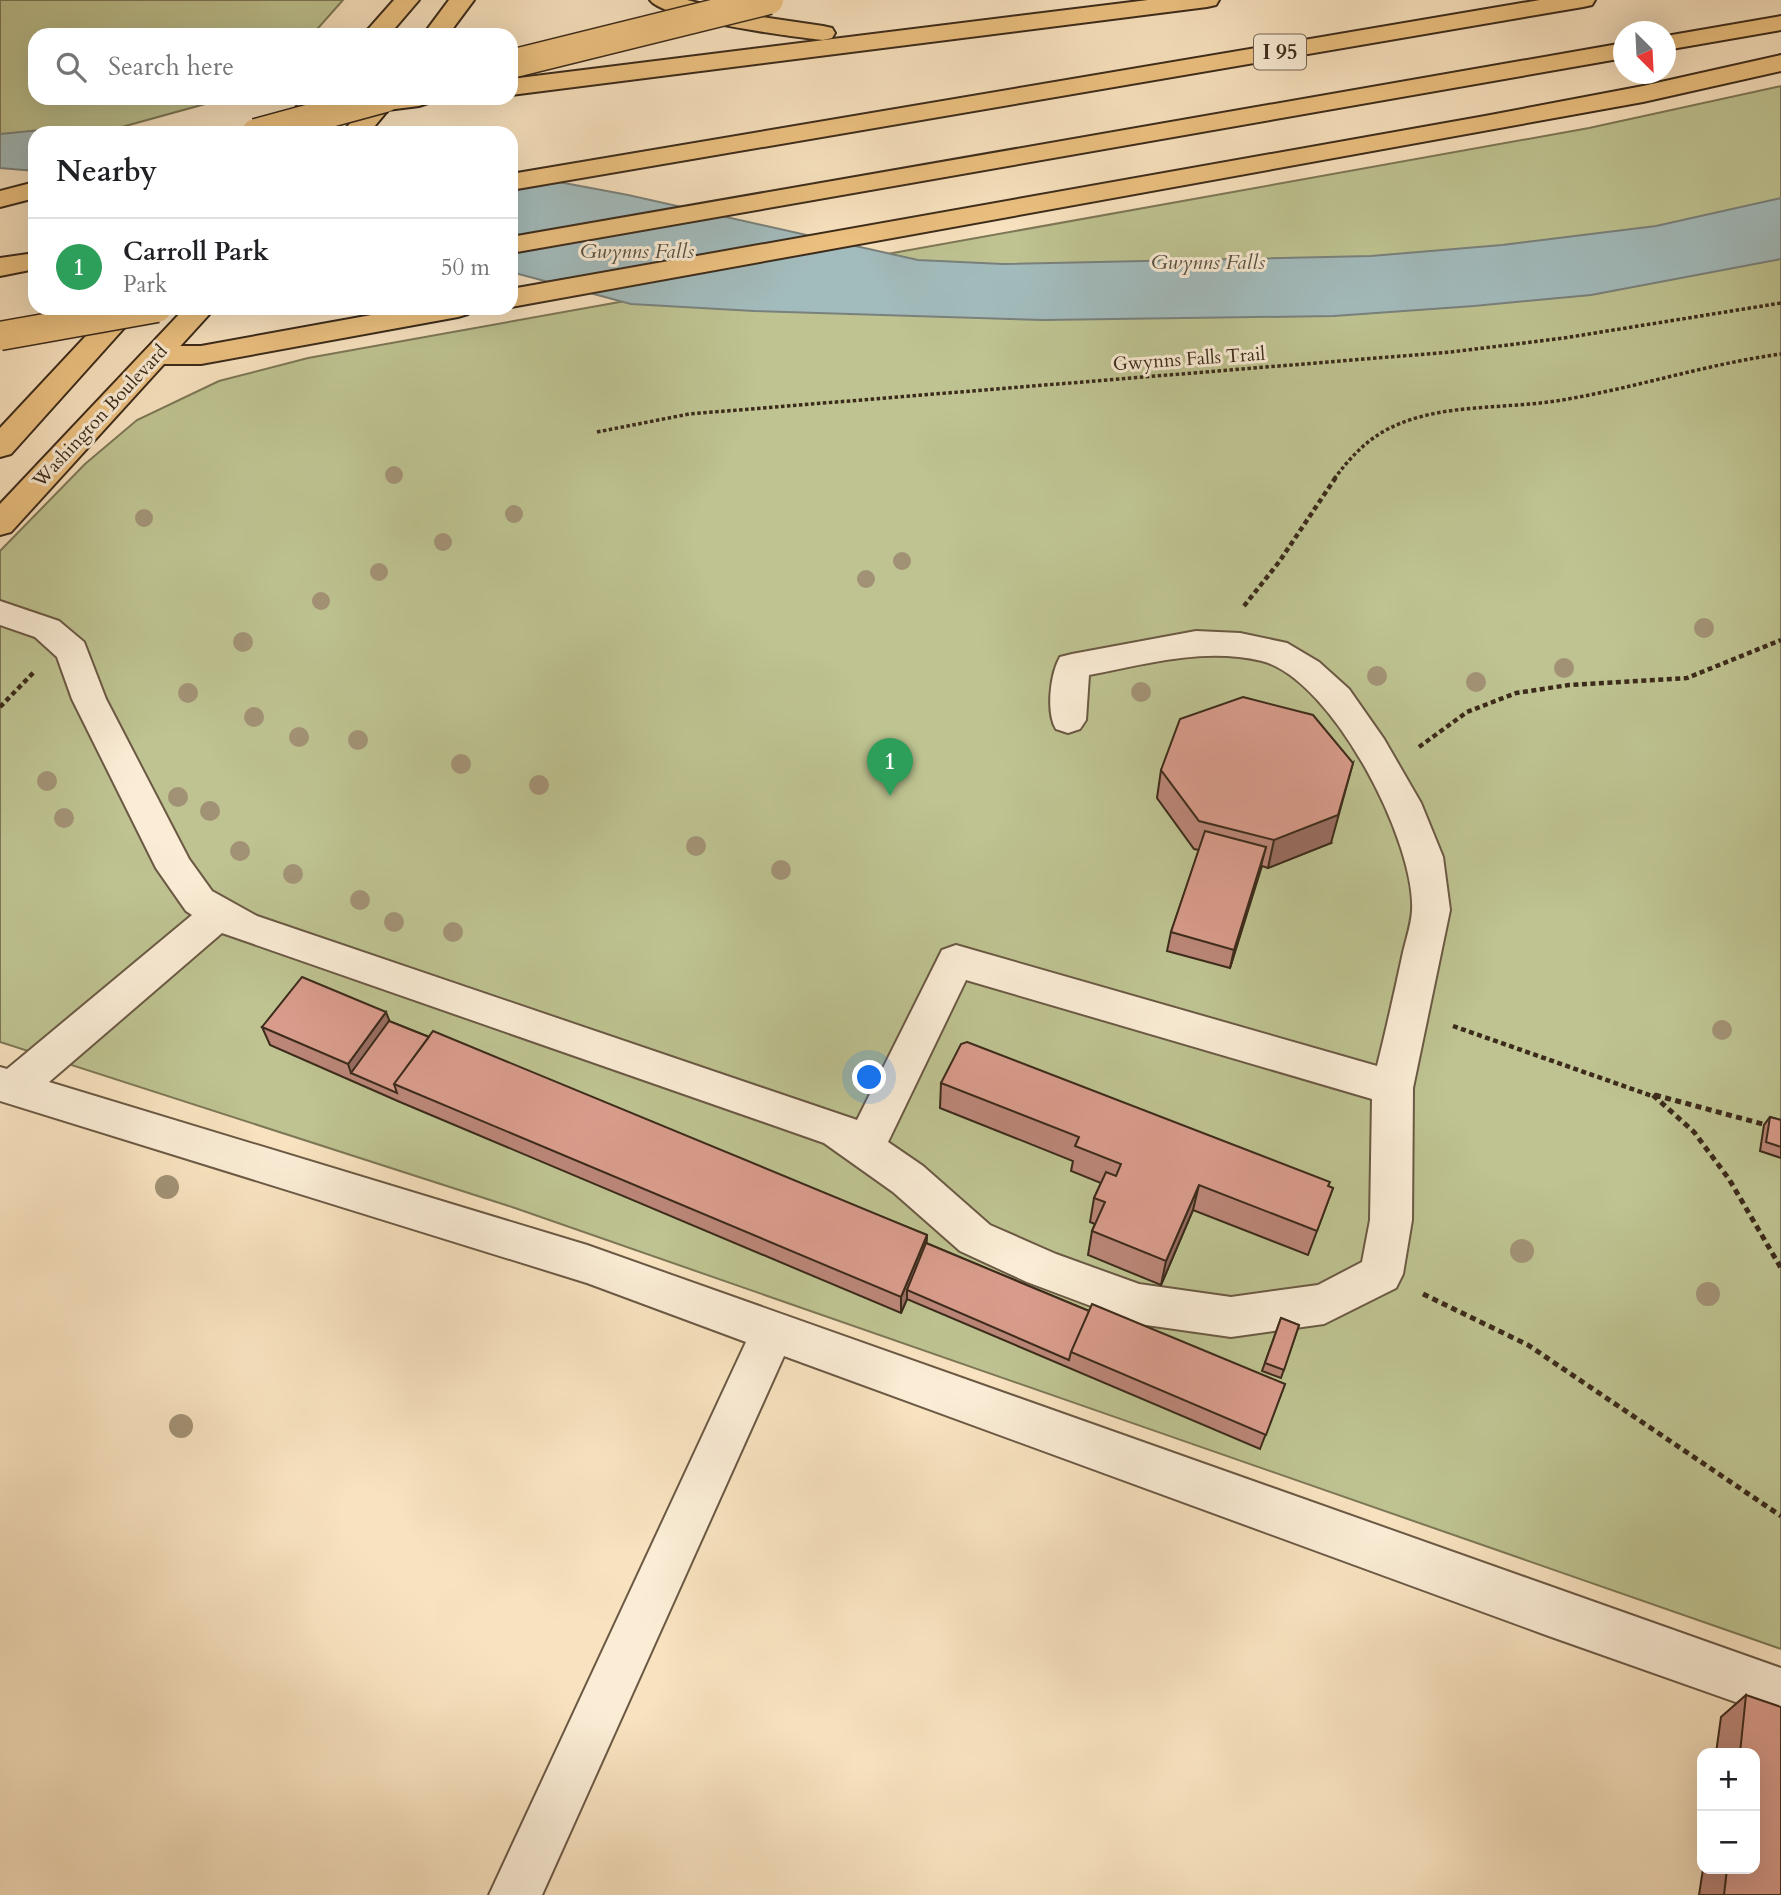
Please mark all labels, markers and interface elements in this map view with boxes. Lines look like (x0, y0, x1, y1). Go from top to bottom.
north arrow (1613, 21, 1676, 84)
search box (28, 28, 518, 105)
road number: I 95 (1254, 34, 1306, 70)
icon: search (52, 48, 90, 86)
text: Search here (108, 49, 234, 84)
text: Nearby (56, 151, 157, 192)
text: Carroll Park (123, 234, 269, 269)
water label: Gwynns Falls (580, 237, 694, 266)
water label: Gwynns Falls (1151, 248, 1265, 277)
text: 1 (73, 252, 85, 283)
text: 50 m (441, 252, 490, 283)
text: Park (123, 269, 167, 300)
street label: Washington Boulevard (26, 339, 173, 494)
street label: Gwynns Falls Trail (1112, 341, 1266, 377)
pin: 1 (867, 738, 913, 796)
your location (852, 1060, 886, 1094)
map controls (1697, 1748, 1760, 1874)
button: + (1697, 1748, 1760, 1811)
button: − (1697, 1811, 1760, 1874)

